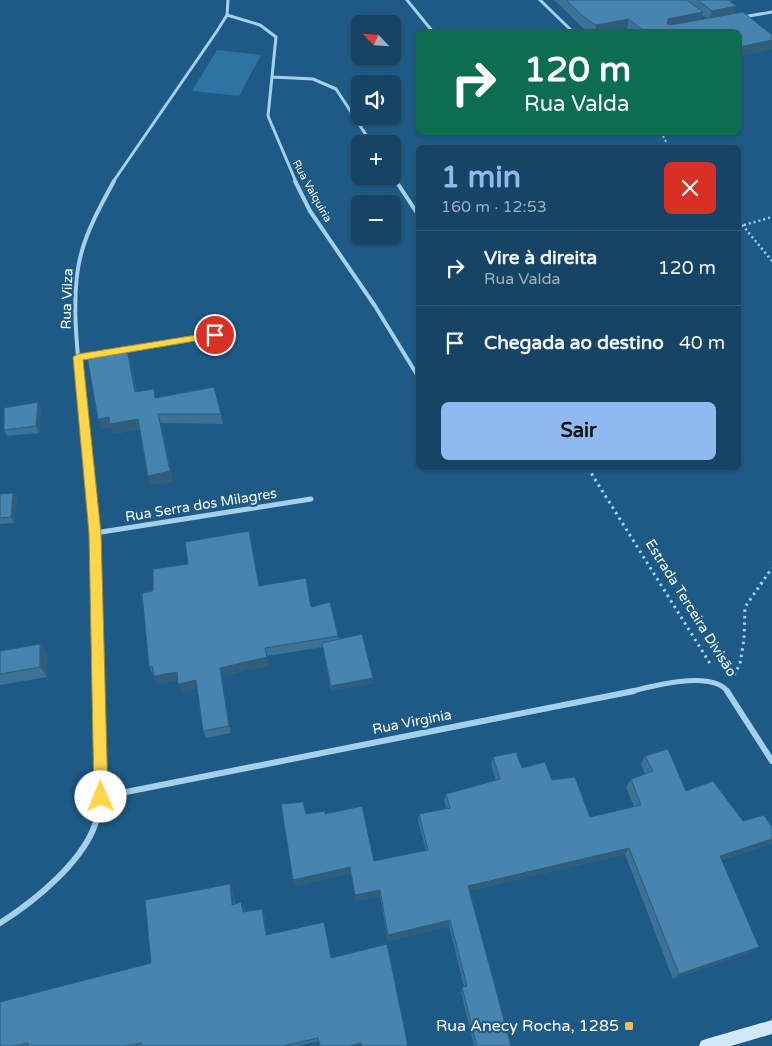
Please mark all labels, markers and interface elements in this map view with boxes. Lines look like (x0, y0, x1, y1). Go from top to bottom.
north arrow (351, 15, 401, 65)
map controls (351, 15, 401, 245)
text: 120 m (524, 49, 631, 91)
icon: right (441, 50, 506, 115)
button: sound (351, 75, 401, 125)
text: Rua Valda (524, 91, 629, 117)
button: + (351, 135, 401, 185)
street label: Rua Valquíria (290, 158, 334, 224)
text: 1 min (441, 159, 521, 196)
button: close (664, 162, 716, 214)
button: − (351, 195, 401, 245)
text: 160 m · 12:53 (441, 197, 547, 217)
text: Vire à direita (484, 247, 597, 269)
icon: right (441, 254, 469, 282)
text: 120 m (658, 257, 716, 279)
street label: Rua Vilza (57, 268, 77, 330)
text: Rua Valda (484, 269, 561, 289)
pin (194, 314, 236, 356)
icon: arrive (201, 321, 229, 349)
icon: arrive (441, 329, 469, 357)
text: Chegada ao destino (484, 332, 664, 354)
text: 40 m (679, 332, 725, 354)
button: Sair (441, 402, 716, 460)
street label: Rua Serra dos Milagres (124, 485, 278, 525)
street label: Estrada Terceira Divisão (642, 536, 740, 680)
street label: Rua Virginia (371, 706, 453, 738)
position arrow (74, 770, 126, 822)
place label: Rua Anecy Rocha, 1285 (436, 1016, 619, 1036)
marker: Rua Anecy Rocha, 1285 (623, 1020, 635, 1032)

